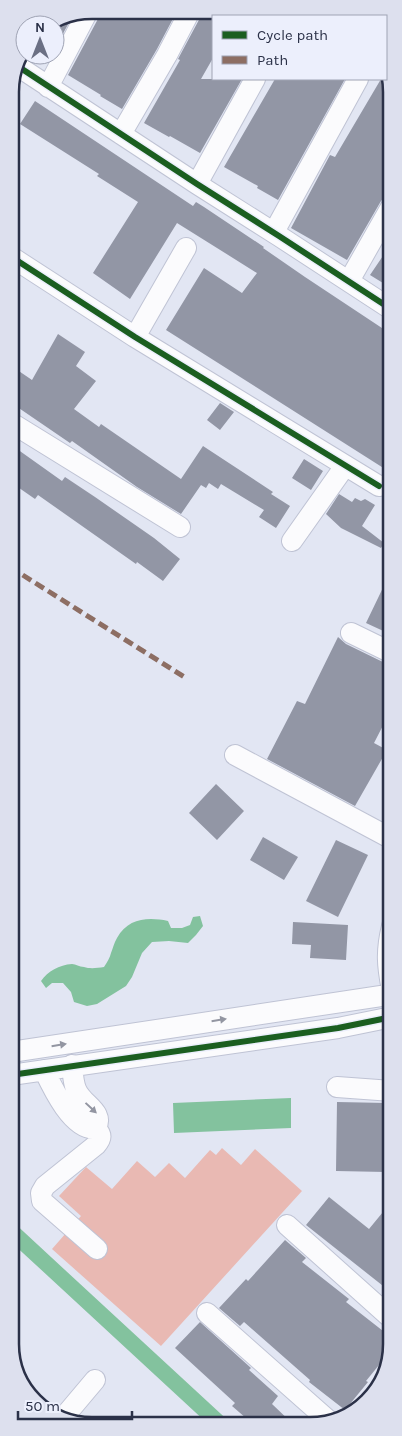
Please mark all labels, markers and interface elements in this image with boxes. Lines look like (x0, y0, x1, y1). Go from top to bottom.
north arrow (15, 15, 65, 65)
legend (212, 15, 387, 80)
text: N (35, 19, 45, 36)
text: Cycle path (257, 26, 328, 44)
text: Path (257, 51, 288, 69)
one-way arrow (212, 1016, 228, 1024)
one-way arrow (51, 1040, 67, 1048)
one-way arrow (84, 1102, 96, 1114)
scale bar (18, 1388, 131, 1420)
text: 50 m (25, 1397, 60, 1415)

